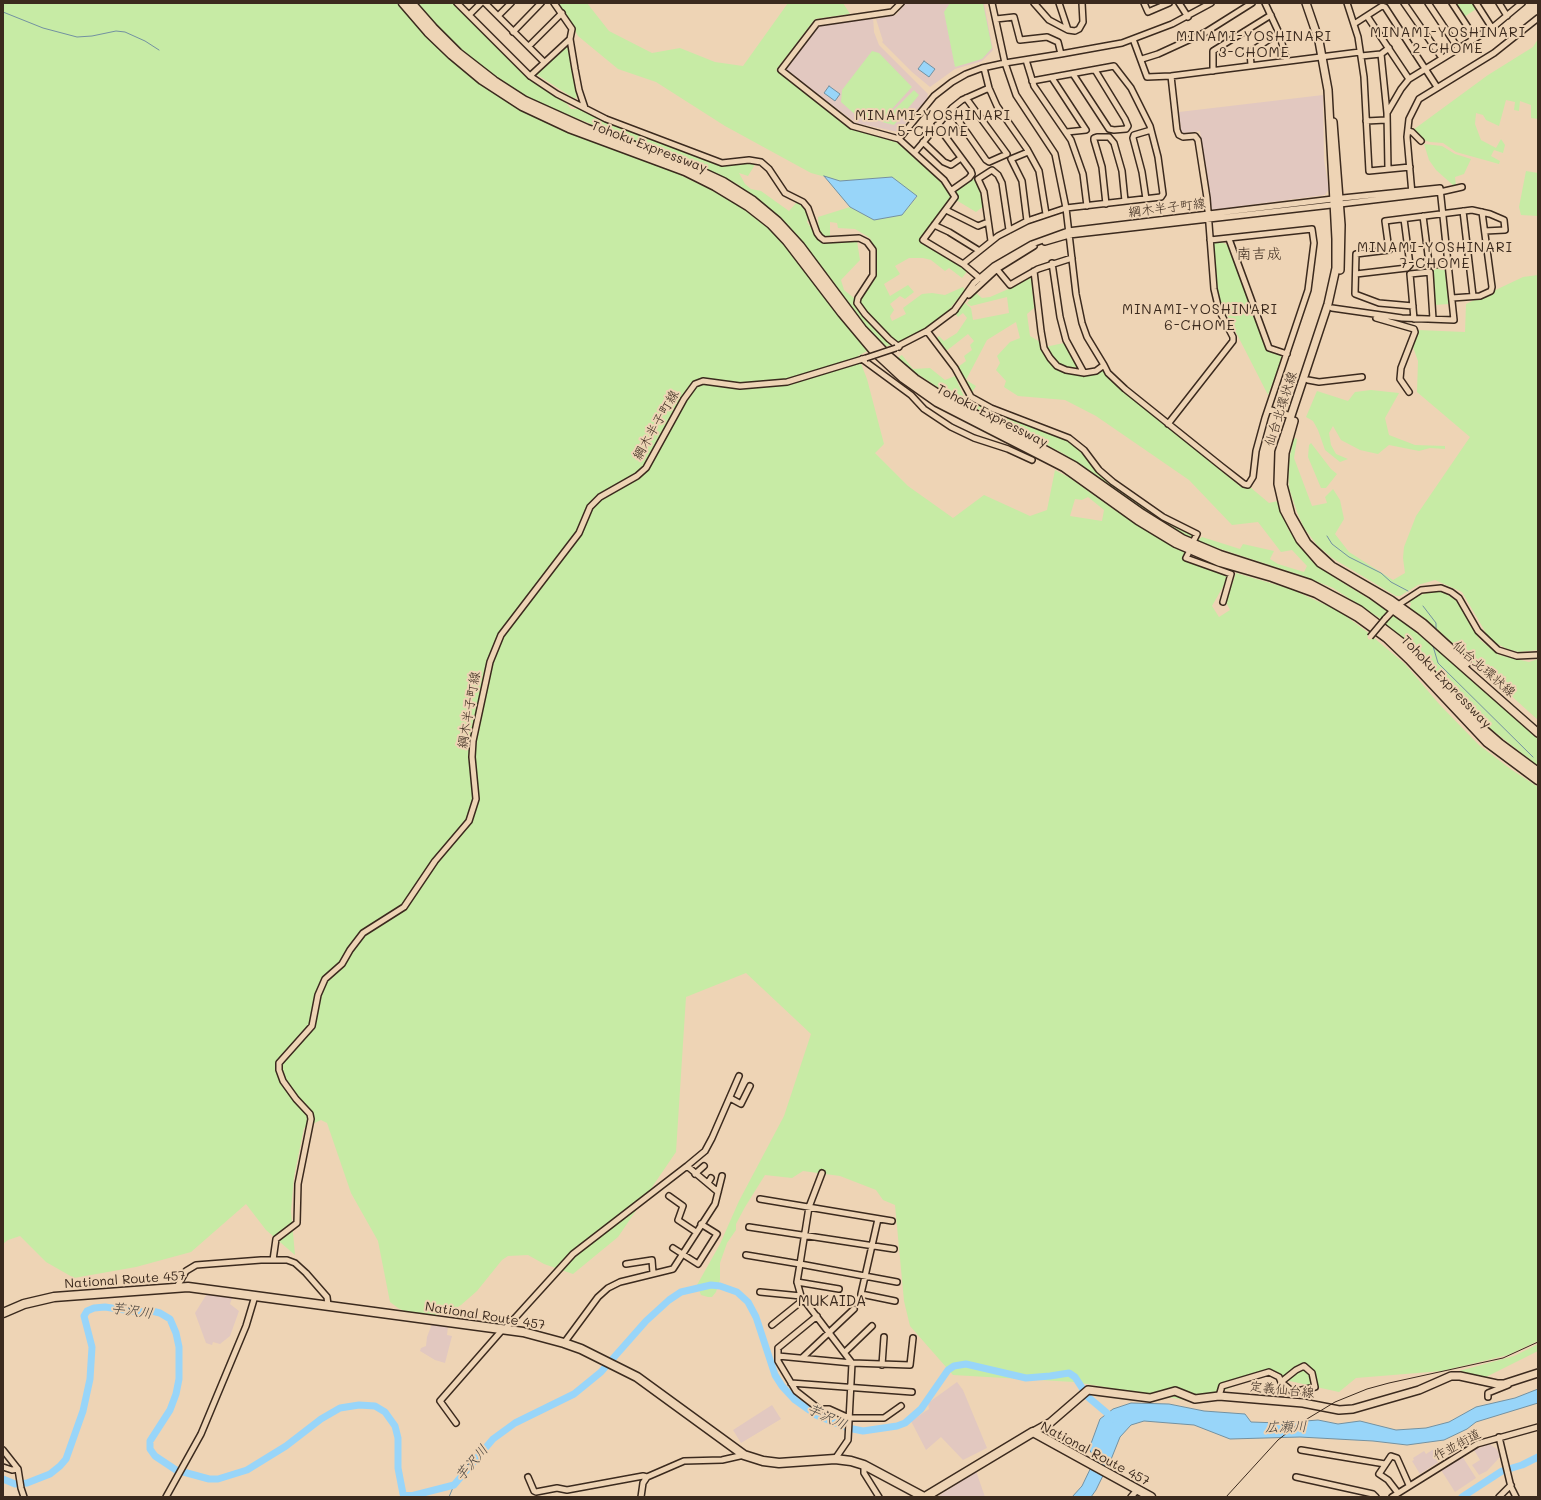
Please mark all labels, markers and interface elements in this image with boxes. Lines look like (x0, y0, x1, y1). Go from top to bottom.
district label: MINAMI-YOSHINARI 2-CHOME (1370, 25, 1526, 58)
district label: MINAMI-YOSHINARI 3-CHOME (1176, 29, 1332, 62)
district label: MINAMI-YOSHINARI 5-CHOME (855, 108, 1011, 140)
street label: Tohoku Expressway (589, 118, 709, 176)
street label: 綱木半子町線 (1127, 196, 1207, 220)
district label: MINAMI-YOSHINARI 7-CHOME (1357, 240, 1513, 272)
district label: 南吉成 (1237, 245, 1281, 263)
district label: MINAMI-YOSHINARI 6-CHOME (1122, 302, 1278, 334)
street label: 仙台北環状線 (1262, 369, 1300, 449)
street label: Tohoku Expressway (934, 381, 1050, 451)
street label: 綱木半子町線 (630, 387, 682, 463)
street label: Tohoku Expressway (1398, 633, 1494, 731)
street label: 仙台北環状線 (1449, 638, 1519, 700)
street label: 綱木半子町線 (455, 670, 483, 750)
street label: National Route 457 (64, 1268, 186, 1292)
district label: MUKAIDA (794, 1292, 870, 1310)
street label: National Route 457 (424, 1299, 546, 1333)
water label: 芋沢川 (110, 1300, 154, 1322)
street label: 定義仙台線 (1249, 1379, 1315, 1401)
water label: 芋沢川 (804, 1401, 850, 1433)
water label: 広瀬川 (1265, 1418, 1307, 1436)
street label: National Route 457 (1038, 1419, 1152, 1489)
street label: 作並街道 (1430, 1426, 1484, 1464)
water label: 芋沢川 (452, 1442, 492, 1484)

